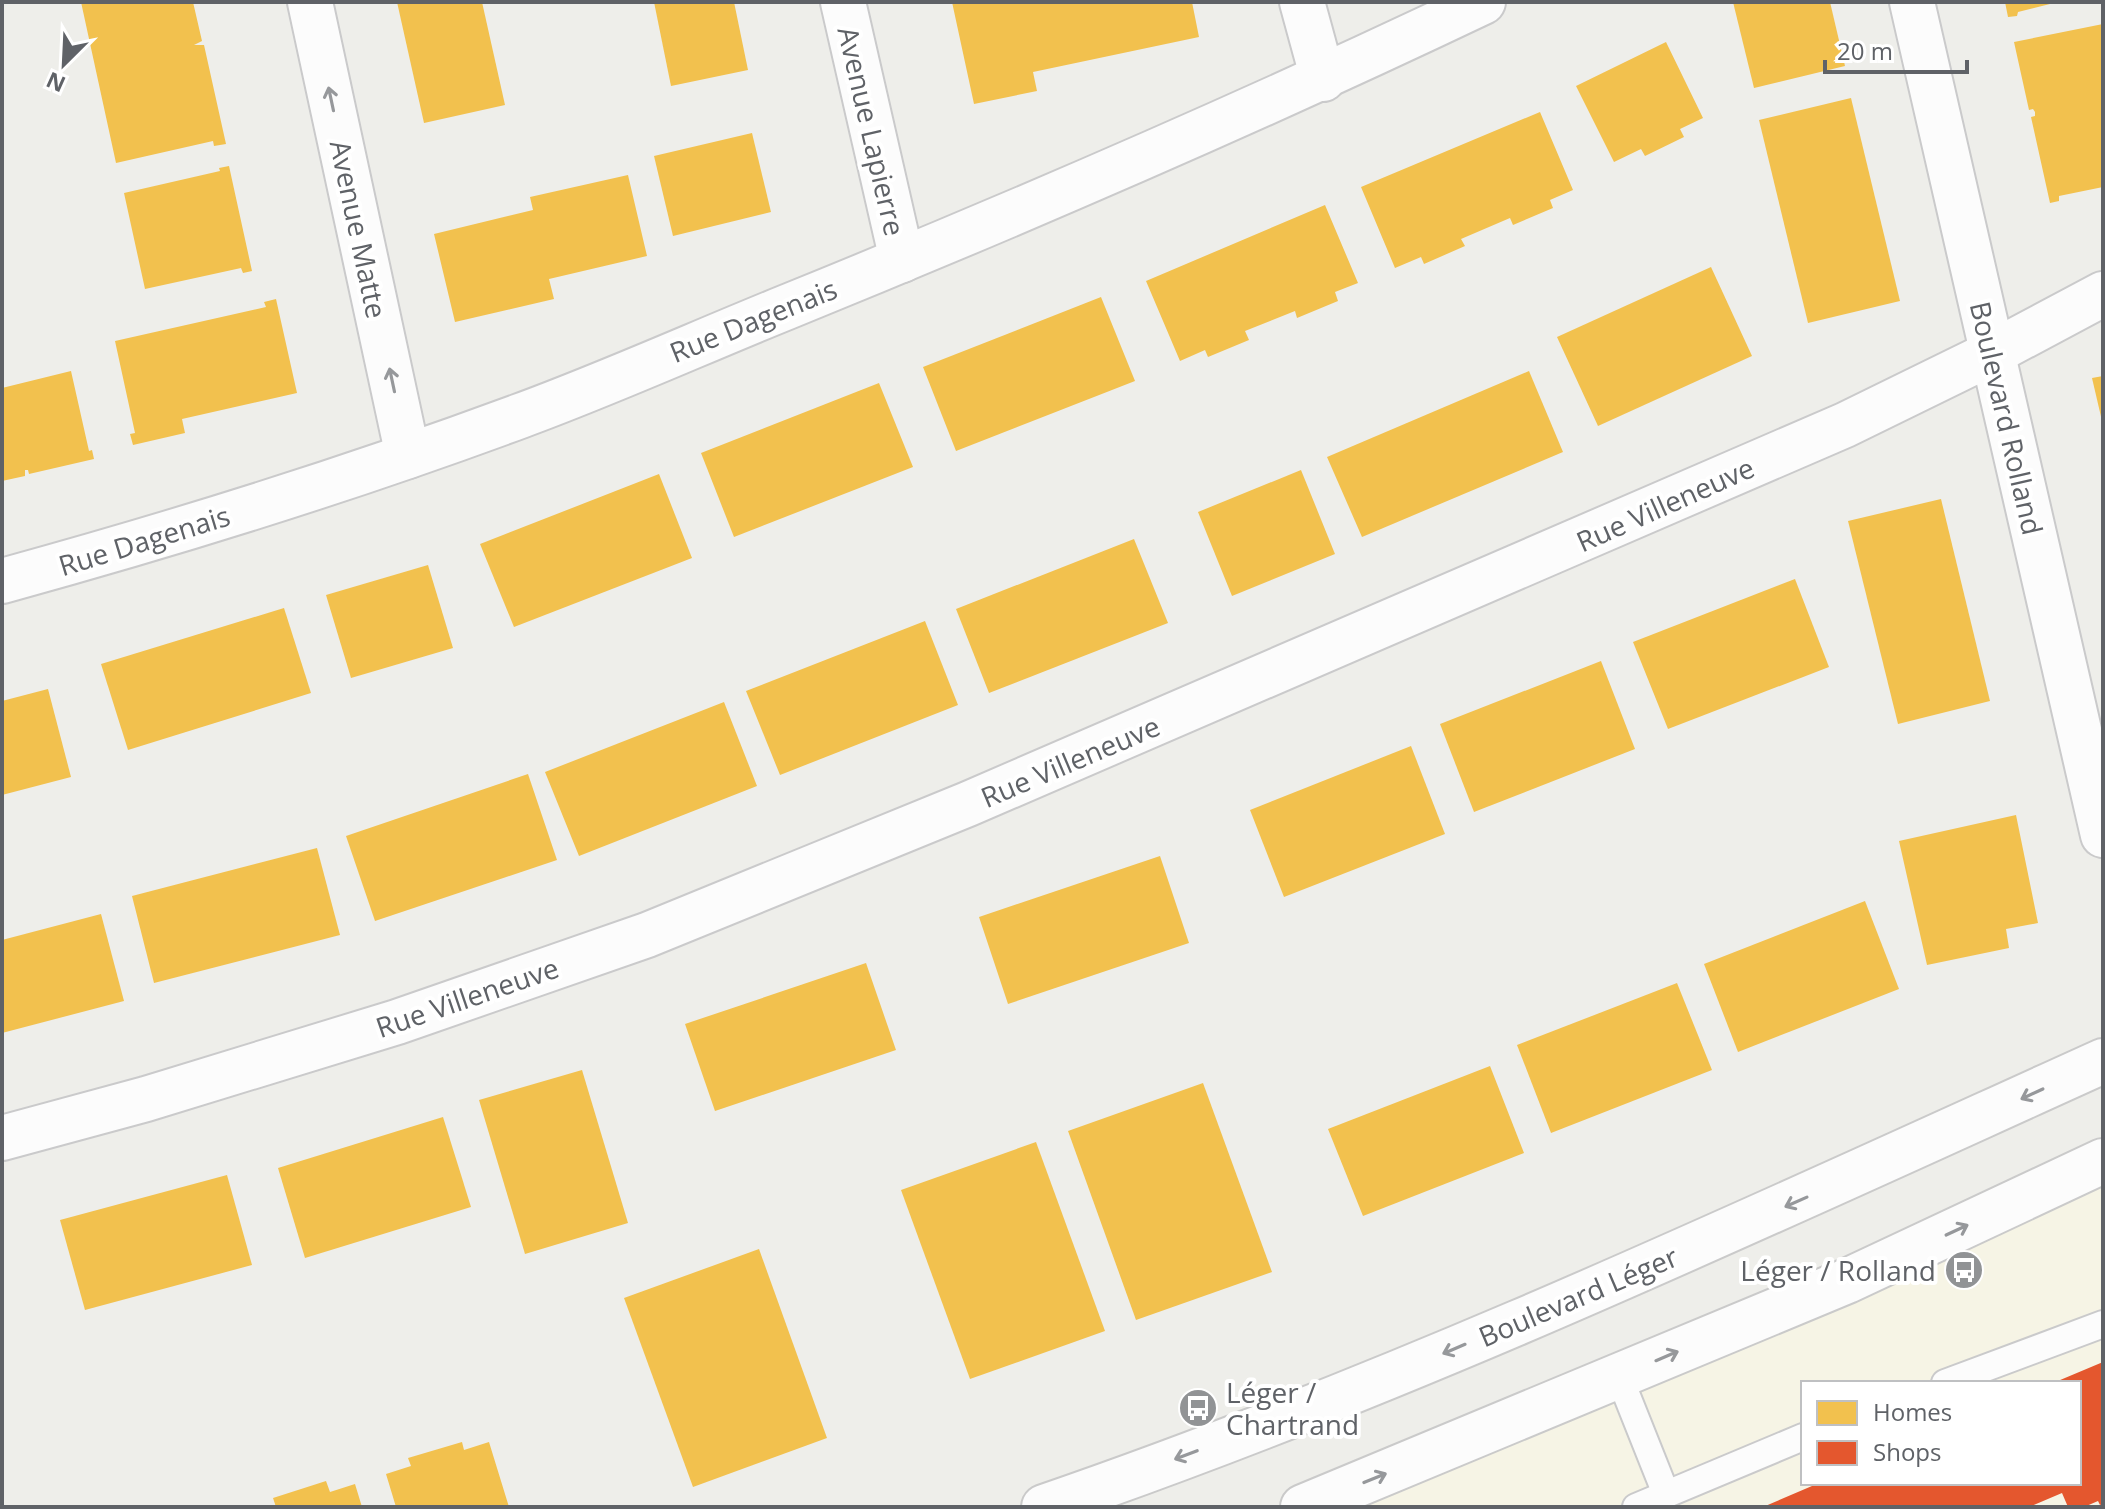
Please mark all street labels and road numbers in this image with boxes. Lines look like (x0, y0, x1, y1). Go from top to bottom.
street label: Avenue Lapierre (829, 23, 915, 239)
street label: Avenue Matte (322, 136, 396, 322)
street label: Rue Dagenais (664, 269, 842, 371)
street label: Boulevard Rolland (1962, 298, 2052, 538)
street label: Rue Villeneuve (1570, 448, 1760, 560)
street label: Rue Dagenais (54, 496, 234, 584)
street label: Rue Villeneuve (975, 706, 1165, 816)
street label: Rue Villeneuve (371, 948, 563, 1046)
street label: Boulevard Léger (1473, 1237, 1684, 1355)

